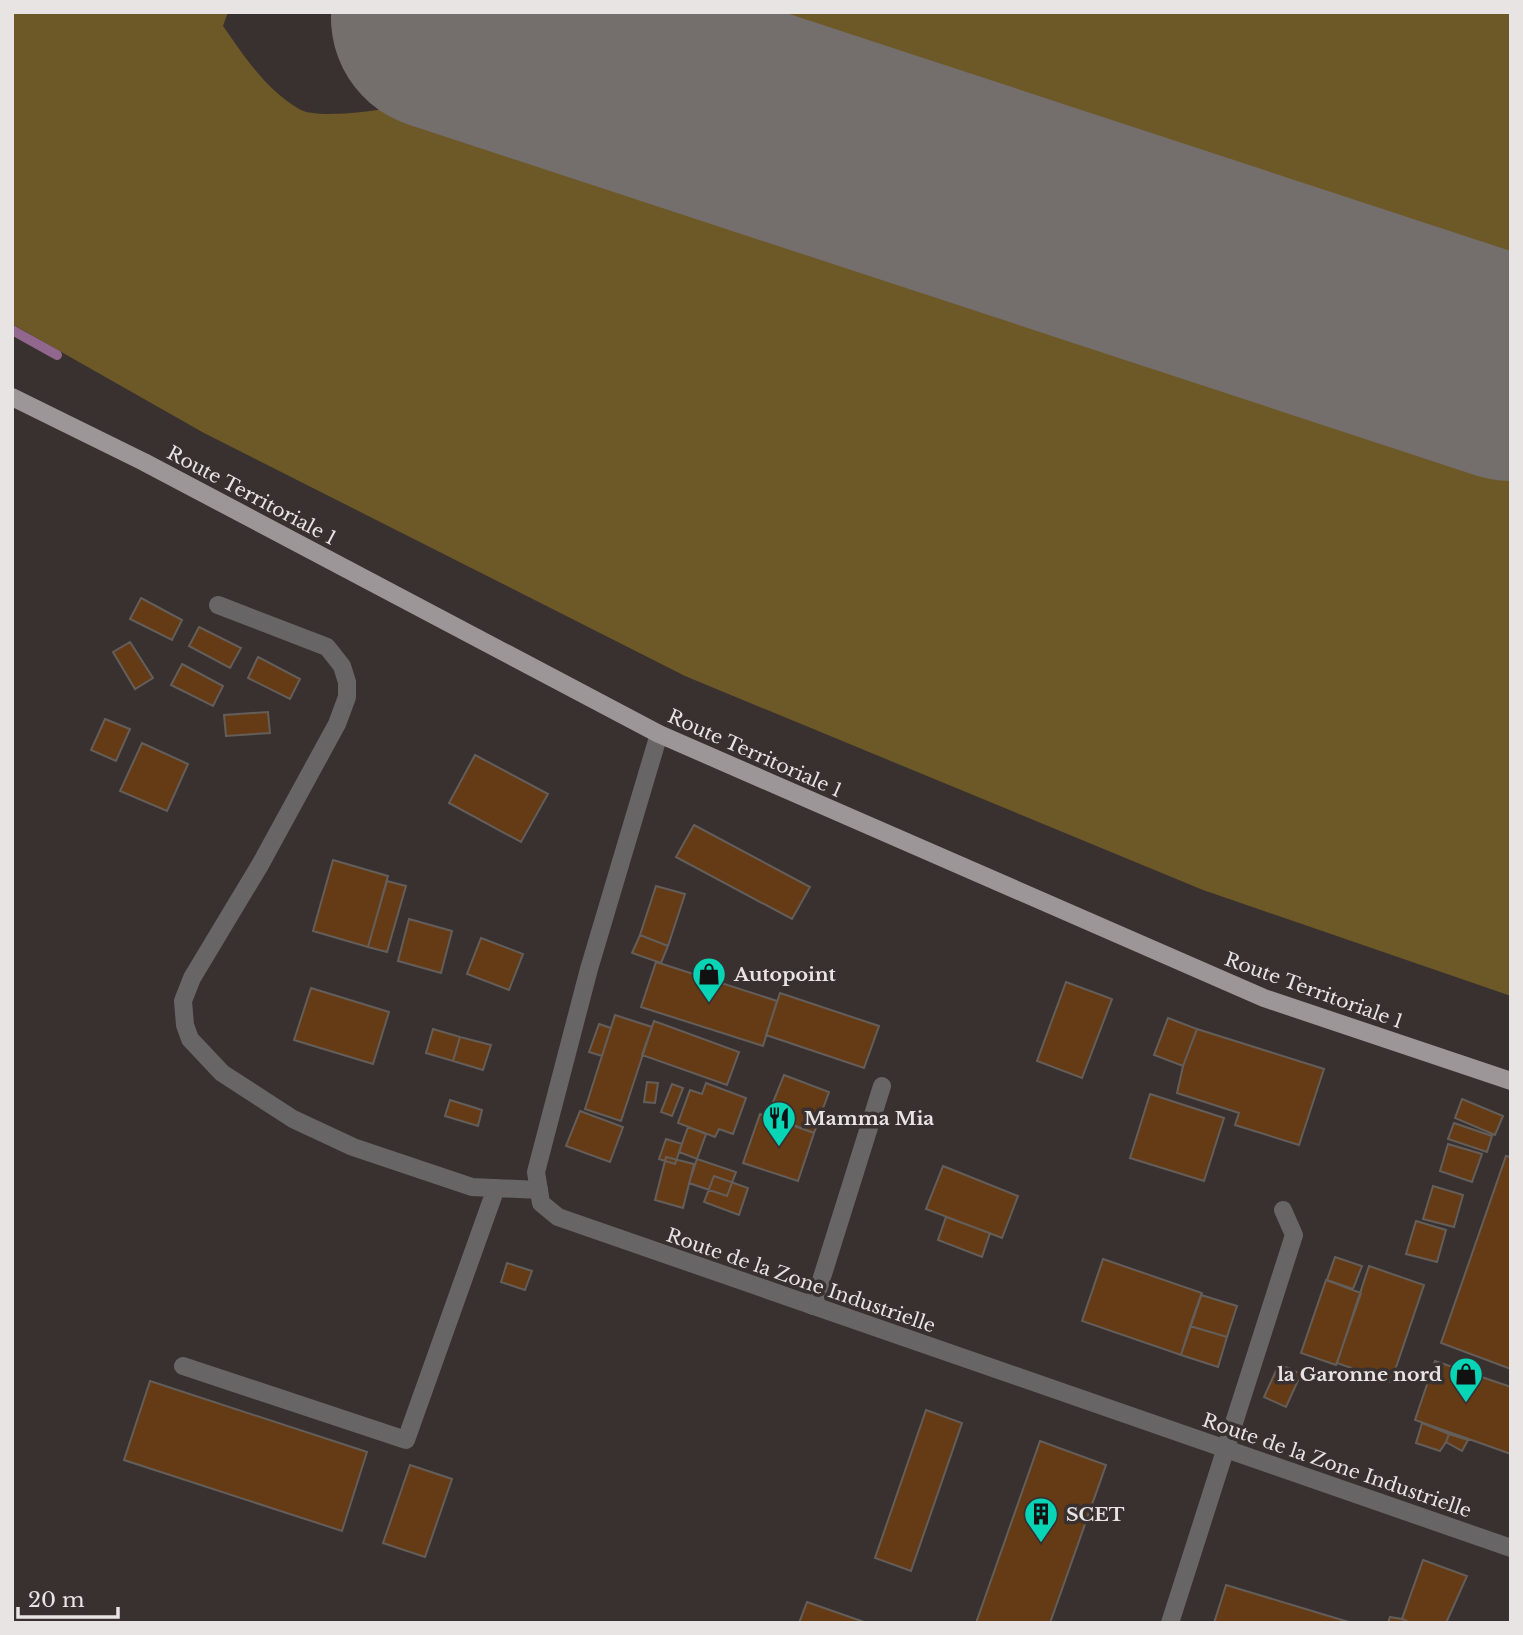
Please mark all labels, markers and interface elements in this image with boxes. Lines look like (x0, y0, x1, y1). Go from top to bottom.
street label: Route Territoriale 1 (163, 441, 340, 550)
street label: Route Territoriale 1 (664, 705, 845, 802)
street label: Route Territoriale 1 (1221, 947, 1406, 1033)
shop icon: Autopoint (690, 955, 728, 1004)
place label: Autopoint (733, 963, 837, 986)
restaurant icon: Mamma Mia (760, 1099, 798, 1148)
place label: Mamma Mia (804, 1107, 934, 1130)
street label: Route de la Zone Industrielle (663, 1224, 938, 1337)
shop icon: la Garonne nord (1447, 1355, 1485, 1404)
place label: la Garonne nord (1277, 1363, 1442, 1386)
street label: Route de la Zone Industrielle (1199, 1409, 1474, 1522)
building icon: SCET (1022, 1495, 1060, 1544)
place label: SCET (1066, 1503, 1125, 1526)
scale bar (18, 1576, 117, 1620)
text: 20 m (28, 1587, 85, 1613)

